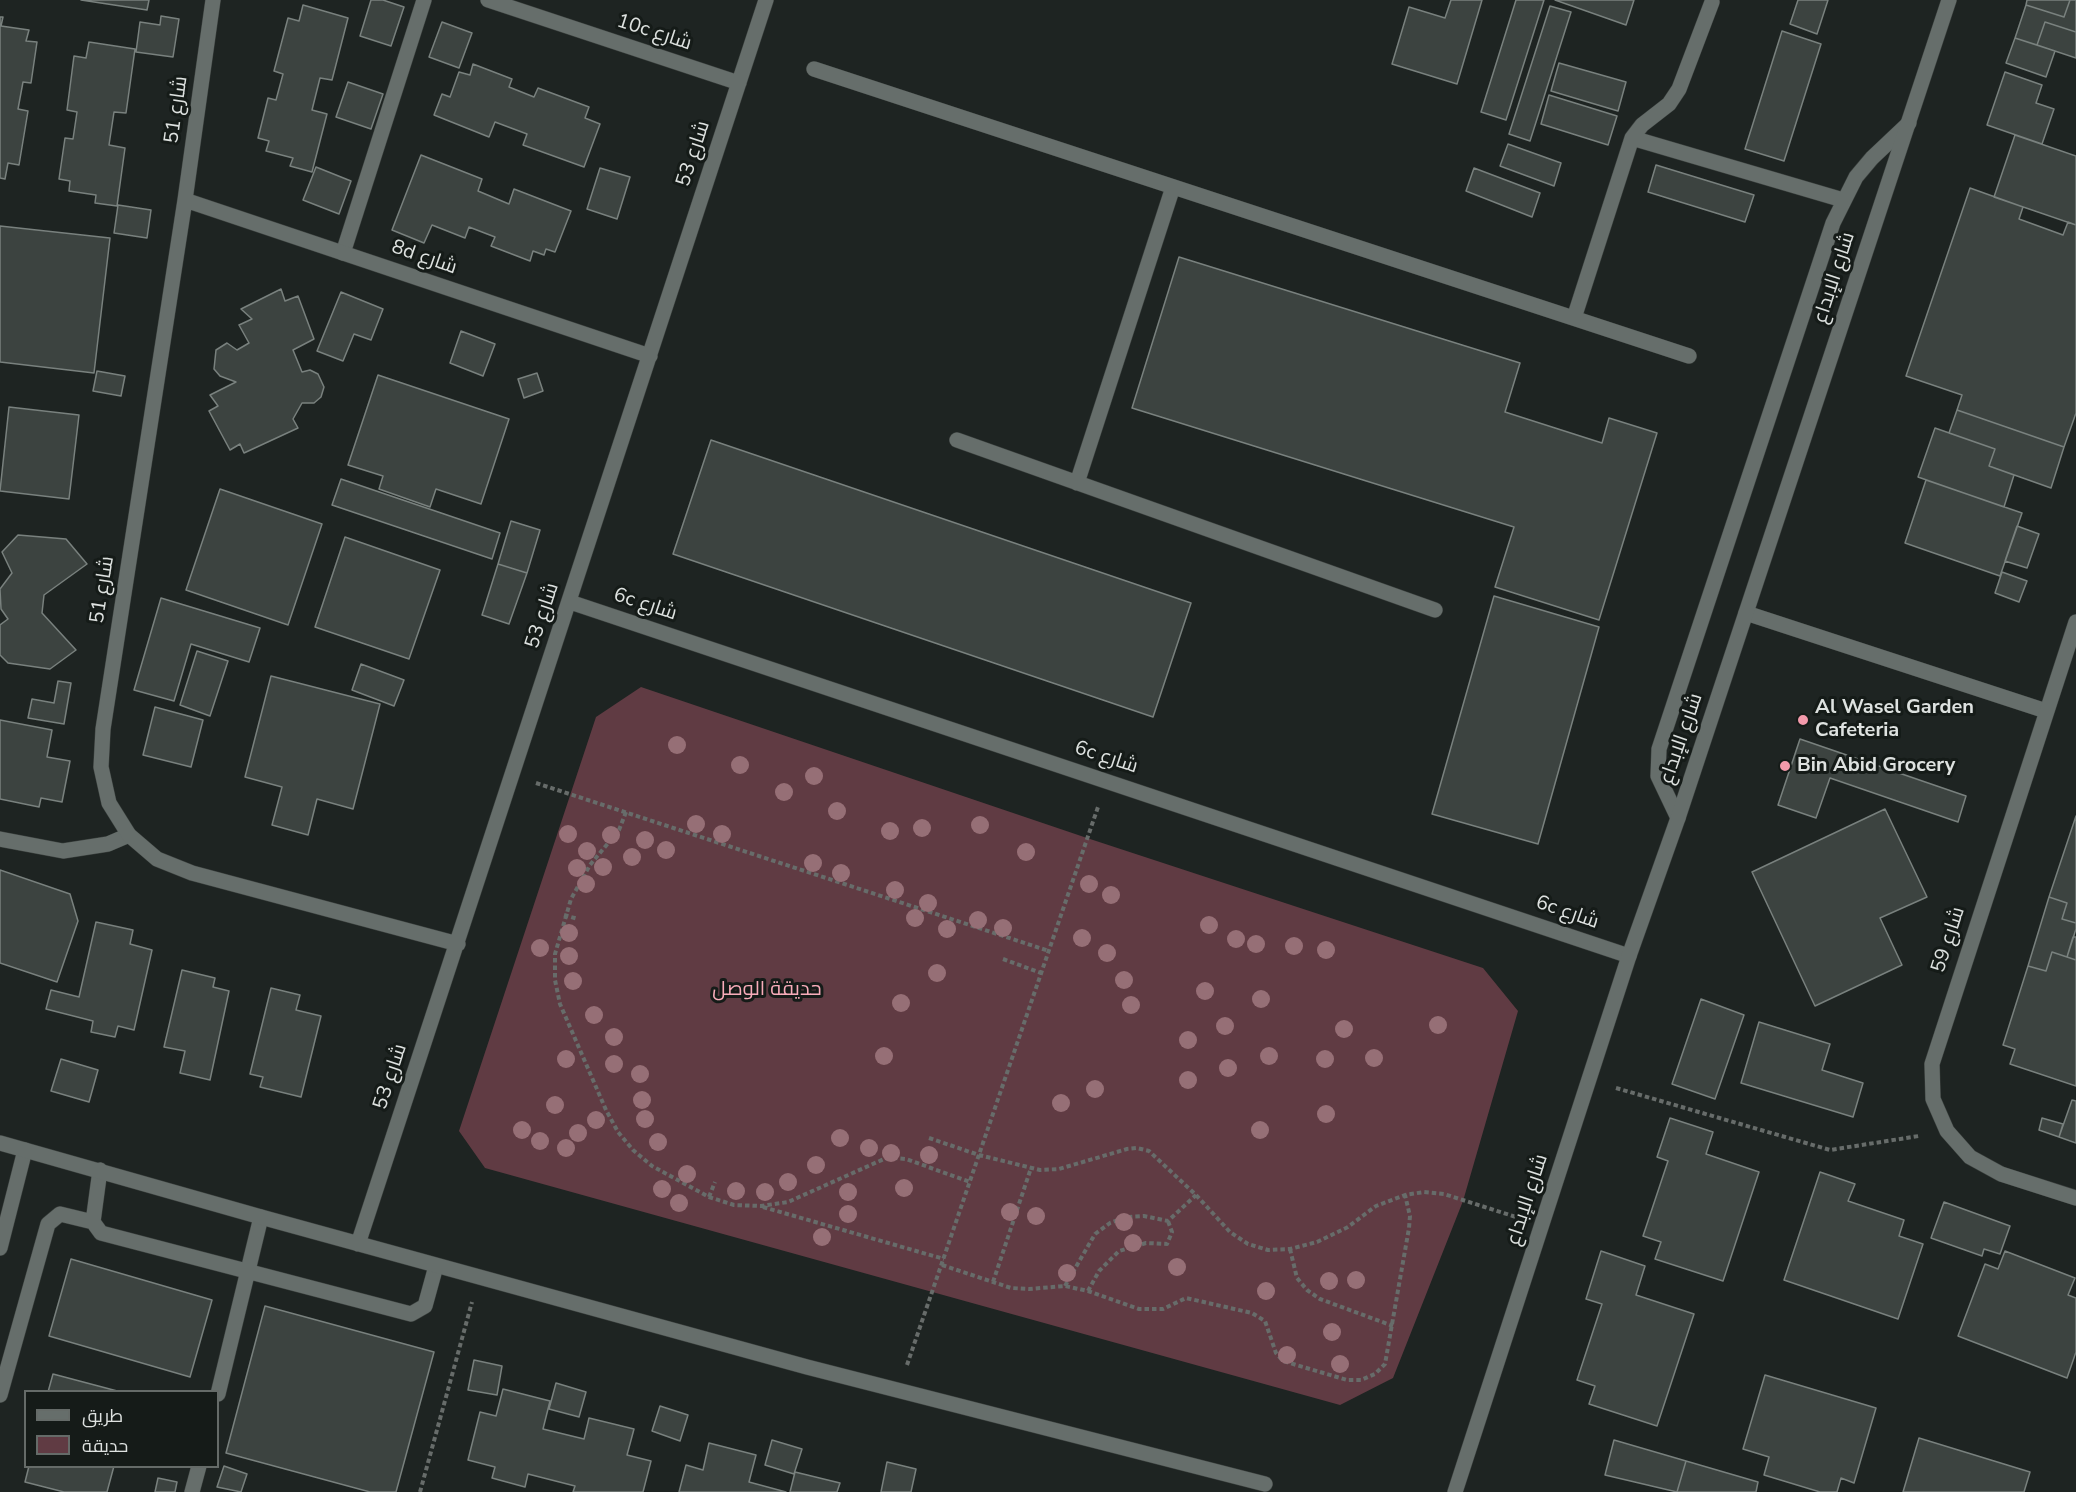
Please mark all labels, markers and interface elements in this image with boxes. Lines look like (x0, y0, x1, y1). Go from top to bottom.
street label: 10c شارع (614, 10, 694, 56)
street label: شارع 51 (160, 75, 194, 145)
street label: شارع 53 (672, 118, 716, 190)
street label: شارع الإبداع (1809, 229, 1861, 327)
street label: 8d شارع (388, 236, 460, 280)
street label: شارع 51 (86, 555, 120, 625)
street label: شارع 53 (521, 580, 565, 652)
street label: 6c شارع (610, 584, 680, 626)
street label: شارع الإبداع (1655, 690, 1709, 788)
place label: Al Wasel Garden Cafeteria (1815, 696, 1974, 743)
marker: Al Wasel Garden Cafeteria (1796, 713, 1810, 727)
street label: 6c شارع (1071, 737, 1141, 779)
place label: Bin Abid Grocery (1797, 754, 1955, 778)
marker: Bin Abid Grocery (1778, 759, 1792, 773)
street label: 6c شارع (1532, 891, 1602, 935)
street label: شارع 59 (1927, 904, 1971, 976)
park label: حديقة الوصل (712, 978, 822, 1002)
street label: شارع 53 (369, 1041, 413, 1113)
street label: شارع الإبداع (1502, 1151, 1554, 1249)
legend (24, 1390, 219, 1468)
text: طريق (82, 1404, 123, 1428)
text: حديقة (82, 1434, 128, 1458)

